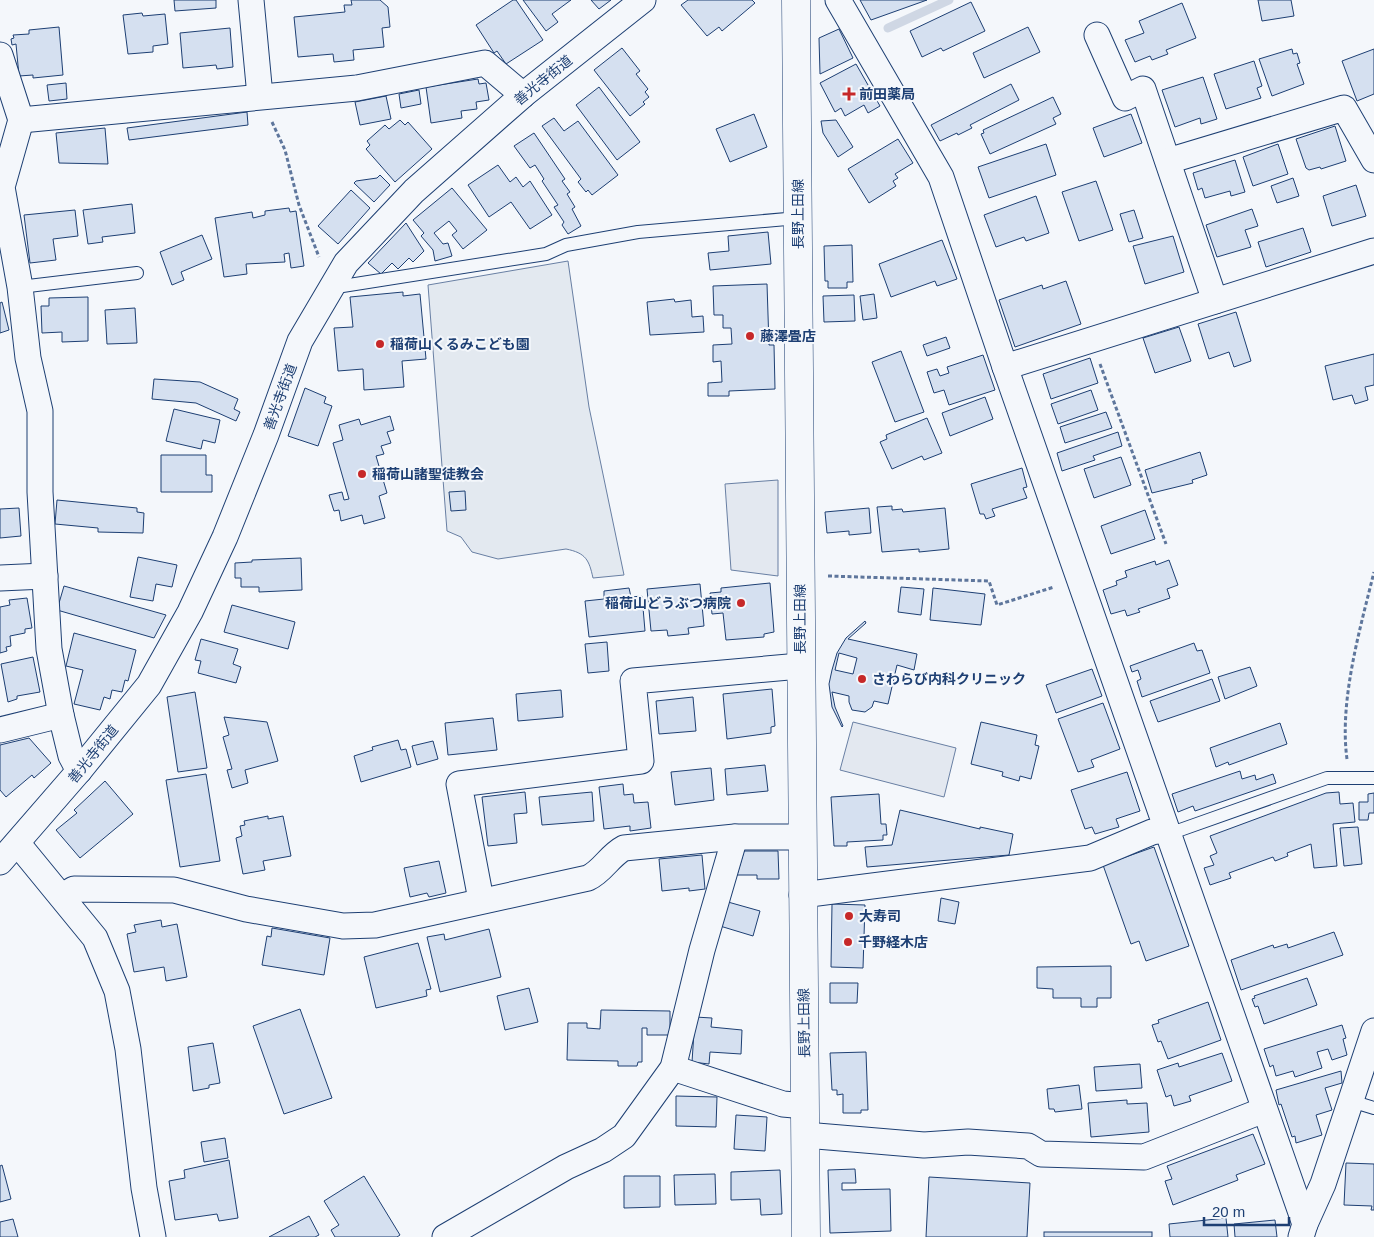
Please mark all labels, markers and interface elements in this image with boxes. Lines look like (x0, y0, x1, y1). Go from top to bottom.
street label: 善光寺街道 (511, 52, 575, 108)
place label: 前田薬局 (859, 86, 915, 102)
marker: 前田薬局 (843, 88, 855, 100)
street label: 長野上田線 (790, 179, 806, 249)
place label: 藤澤畳店 (760, 328, 816, 344)
marker: 藤澤畳店 (744, 330, 756, 342)
place label: 稲荷山くるみこども園 (390, 336, 530, 352)
marker: 稲荷山くるみこども園 (374, 338, 386, 350)
street label: 善光寺街道 (261, 361, 299, 433)
place label: 稲荷山諸聖徒教会 (372, 466, 484, 482)
marker: 稲荷山諸聖徒教会 (356, 468, 368, 480)
street label: 長野上田線 (792, 584, 808, 654)
place label: 稲荷山どうぶつ病院 (605, 595, 731, 611)
marker: 稲荷山どうぶつ病院 (735, 597, 747, 609)
place label: さわらび内科クリニック (872, 671, 1026, 687)
marker: さわらび内科クリニック (856, 673, 868, 685)
street label: 善光寺街道 (65, 722, 121, 786)
place label: 大寿司 (859, 908, 901, 924)
marker: 大寿司 (843, 910, 855, 922)
place label: 千野経木店 (858, 934, 928, 950)
marker: 千野経木店 (842, 936, 854, 948)
street label: 長野上田線 (795, 988, 813, 1058)
scale bar (1204, 1194, 1289, 1226)
text: 20 m (1212, 1203, 1245, 1220)

